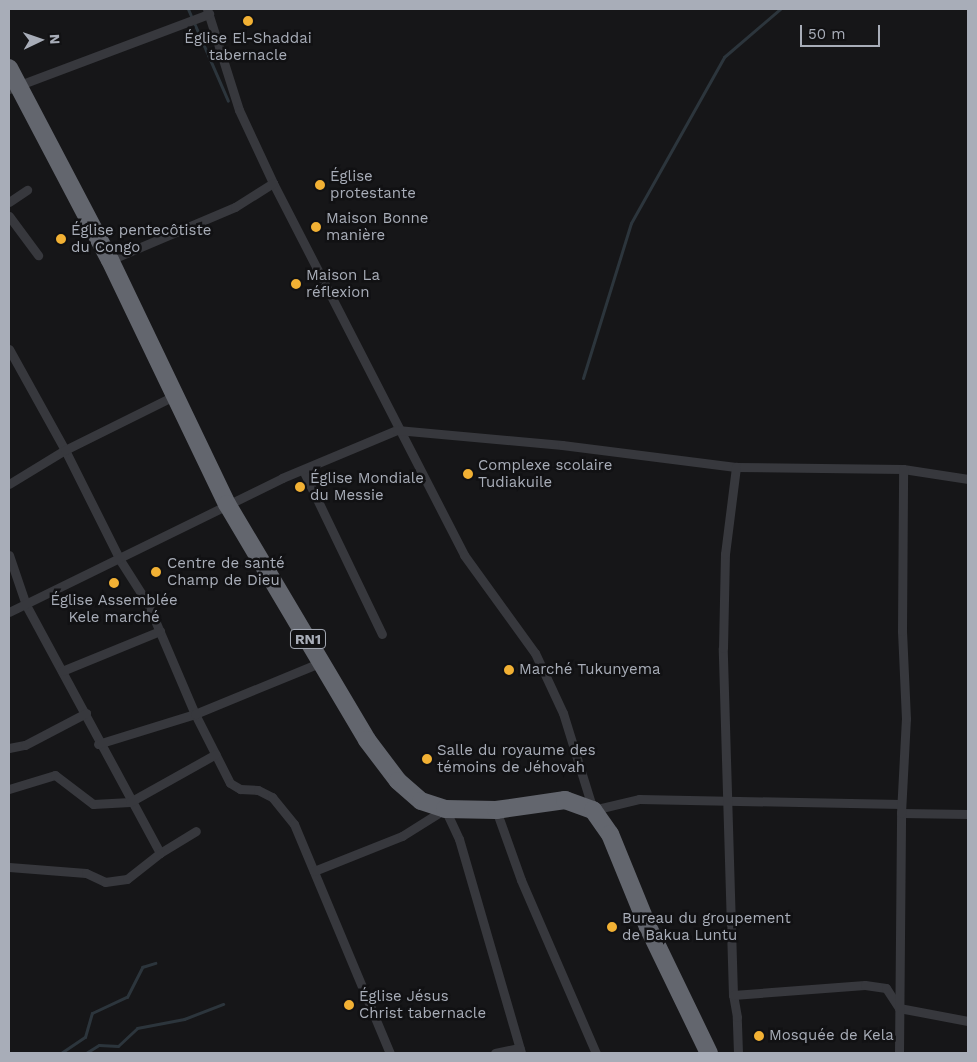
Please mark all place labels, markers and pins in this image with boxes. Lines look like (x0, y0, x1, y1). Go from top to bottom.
marker: Église El-Shaddai tabernacle (242, 15, 254, 27)
place label: Église El-Shaddai tabernacle (184, 29, 312, 64)
place label: Église protestante (330, 167, 416, 202)
marker: Église protestante (314, 179, 326, 191)
place label: Maison Bonne manière (326, 209, 429, 244)
place label: Église pentecôtiste du Congo (71, 221, 211, 256)
marker: Maison Bonne manière (310, 221, 322, 233)
marker: Église pentecôtiste du Congo (55, 233, 67, 245)
place label: Maison La réflexion (306, 266, 380, 301)
marker: Maison La réflexion (290, 278, 302, 290)
place label: Complexe scolaire Tudiakuile (478, 456, 612, 491)
marker: Complexe scolaire Tudiakuile (462, 468, 474, 480)
place label: Église Mondiale du Messie (310, 469, 424, 504)
marker: Église Mondiale du Messie (294, 481, 306, 493)
place label: Centre de santé Champ de Dieu (167, 554, 285, 589)
marker: Centre de santé Champ de Dieu (149, 565, 163, 579)
marker: Église Assemblée Kele marché (108, 577, 120, 589)
place label: Église Assemblée Kele marché (50, 591, 178, 626)
place label: Marché Tukunyema (519, 661, 661, 679)
marker: Marché Tukunyema (503, 664, 515, 676)
place label: Salle du royaume des témoins de Jéhovah (437, 741, 596, 776)
marker: Salle du royaume des témoins de Jéhovah (421, 753, 433, 765)
place label: Bureau du groupement de Bakua Luntu (622, 909, 791, 944)
marker: Bureau du groupement de Bakua Luntu (606, 921, 618, 933)
place label: Église Jésus Christ tabernacle (359, 987, 486, 1022)
marker: Église Jésus Christ tabernacle (343, 999, 355, 1011)
place label: Mosquée de Kela (769, 1027, 894, 1045)
marker: Mosquée de Kela (753, 1030, 765, 1042)

